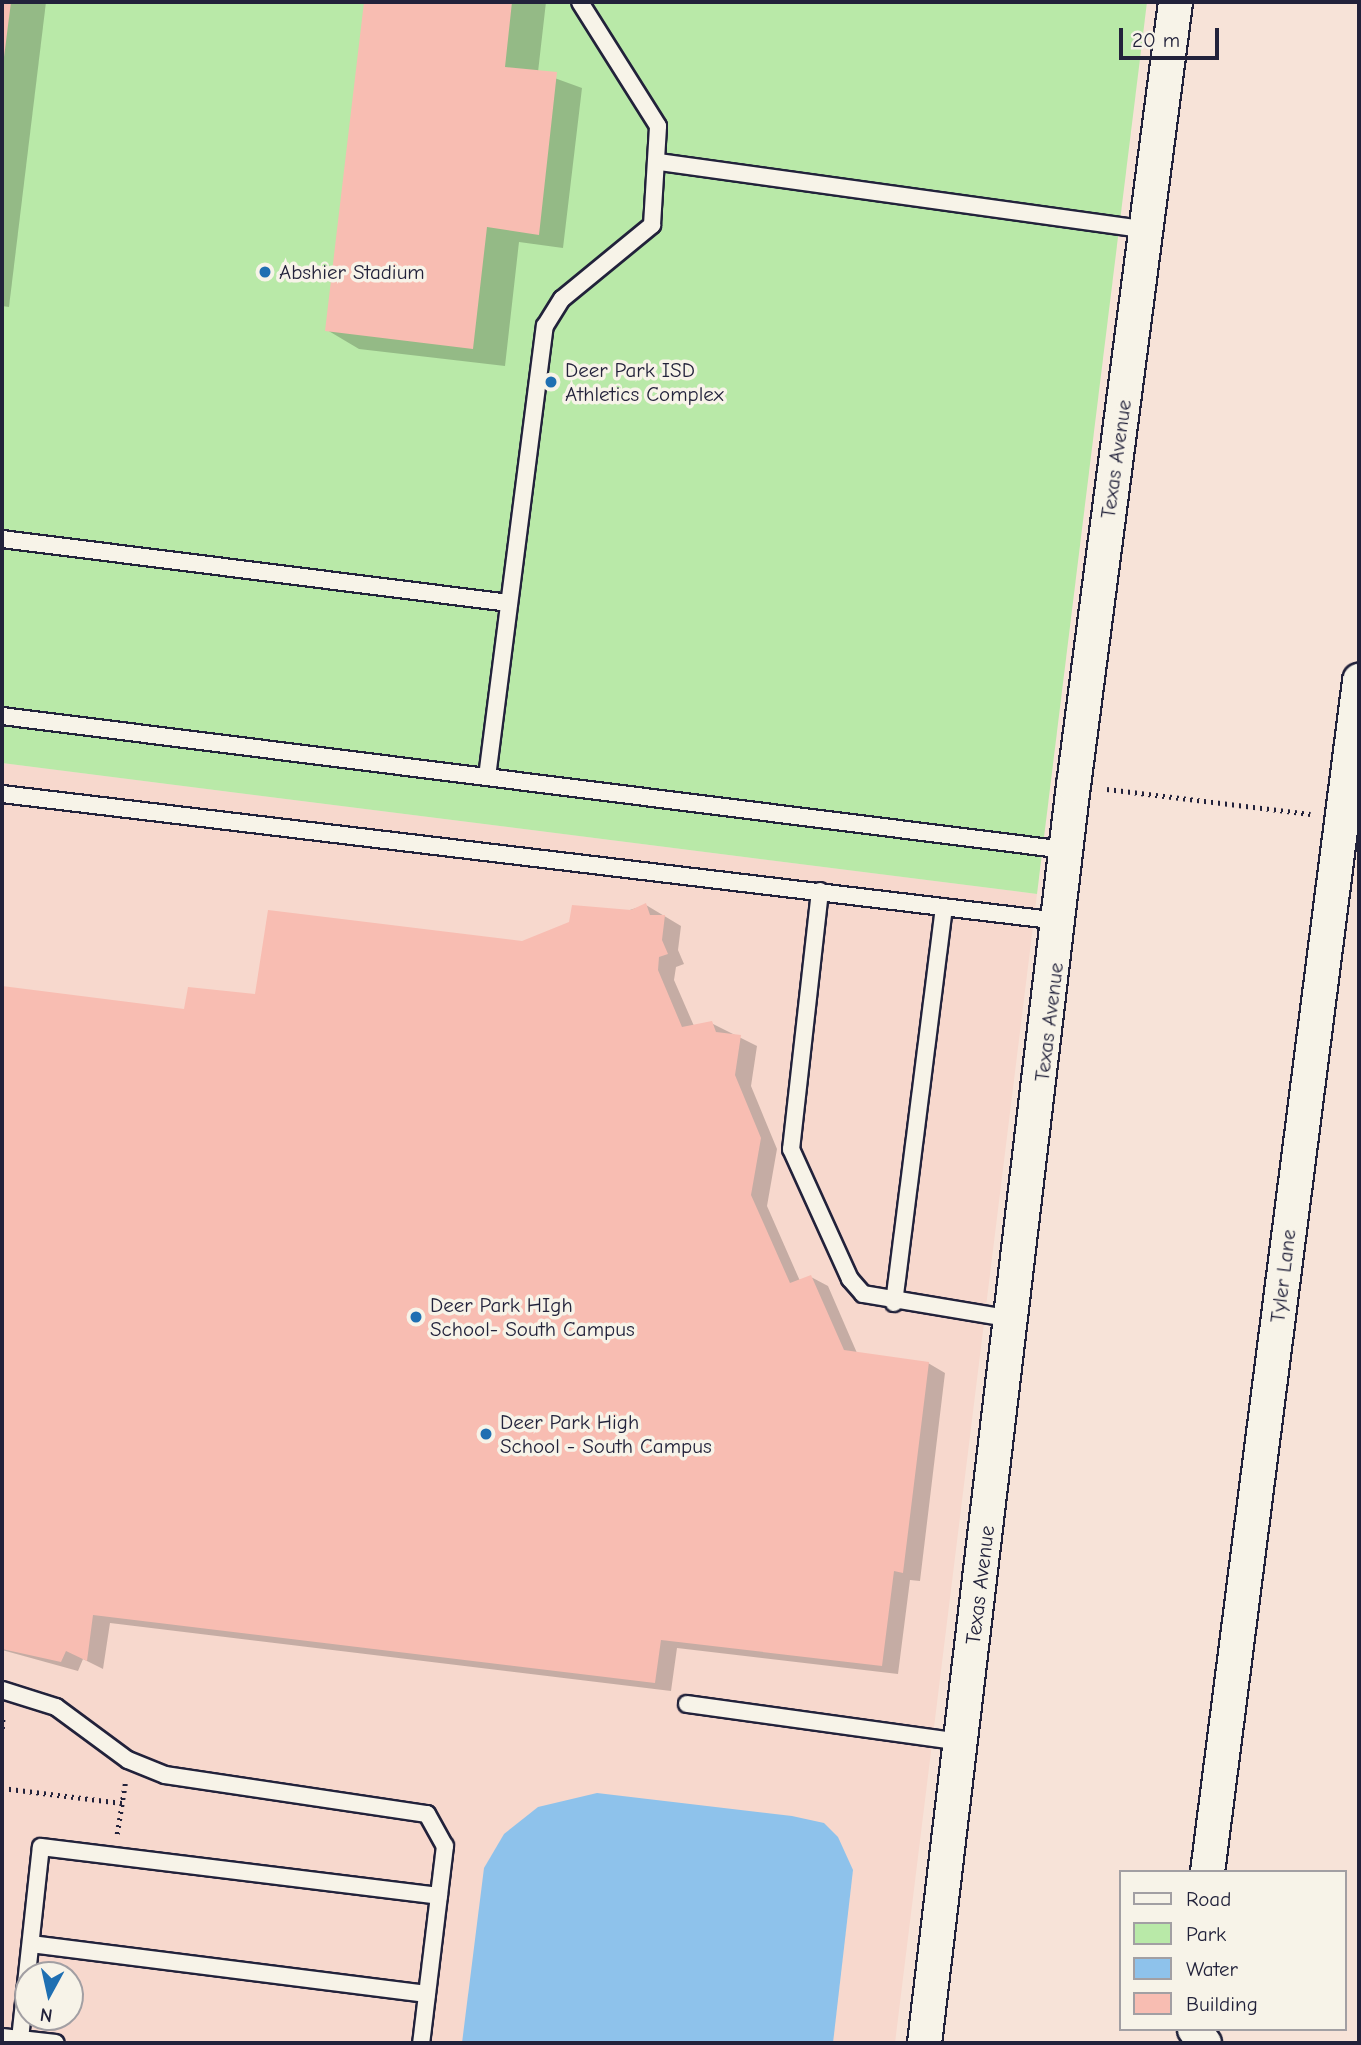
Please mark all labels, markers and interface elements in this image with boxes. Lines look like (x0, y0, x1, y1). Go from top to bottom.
scale bar (1123, 14, 1223, 58)
text: 20 m (1132, 28, 1180, 52)
place label: Abshier Stadium (279, 259, 425, 285)
marker: Abshier Stadium (257, 264, 273, 280)
place label: Deer Park ISD Athletics Complex (565, 357, 724, 407)
marker: Deer Park ISD Athletics Complex (543, 374, 559, 390)
street label: Texas Avenue (1095, 398, 1137, 520)
street label: Texas Avenue (1029, 961, 1069, 1083)
street label: Tyler Lane (1265, 1228, 1301, 1324)
place label: Deer Park HIgh School- South Campus (430, 1292, 635, 1342)
marker: Deer Park HIgh School- South Campus (408, 1309, 424, 1325)
place label: Deer Park High School - South Campus (500, 1409, 712, 1459)
marker: Deer Park High School - South Campus (478, 1426, 494, 1442)
street label: Texas Avenue (960, 1524, 1000, 1646)
legend (1120, 1870, 1347, 2031)
text: Road (1186, 1887, 1231, 1911)
text: Park (1186, 1922, 1226, 1946)
text: Water (1186, 1957, 1238, 1981)
north arrow (14, 1961, 84, 2031)
text: Building (1186, 1992, 1258, 2016)
text: N (39, 2003, 54, 2027)

